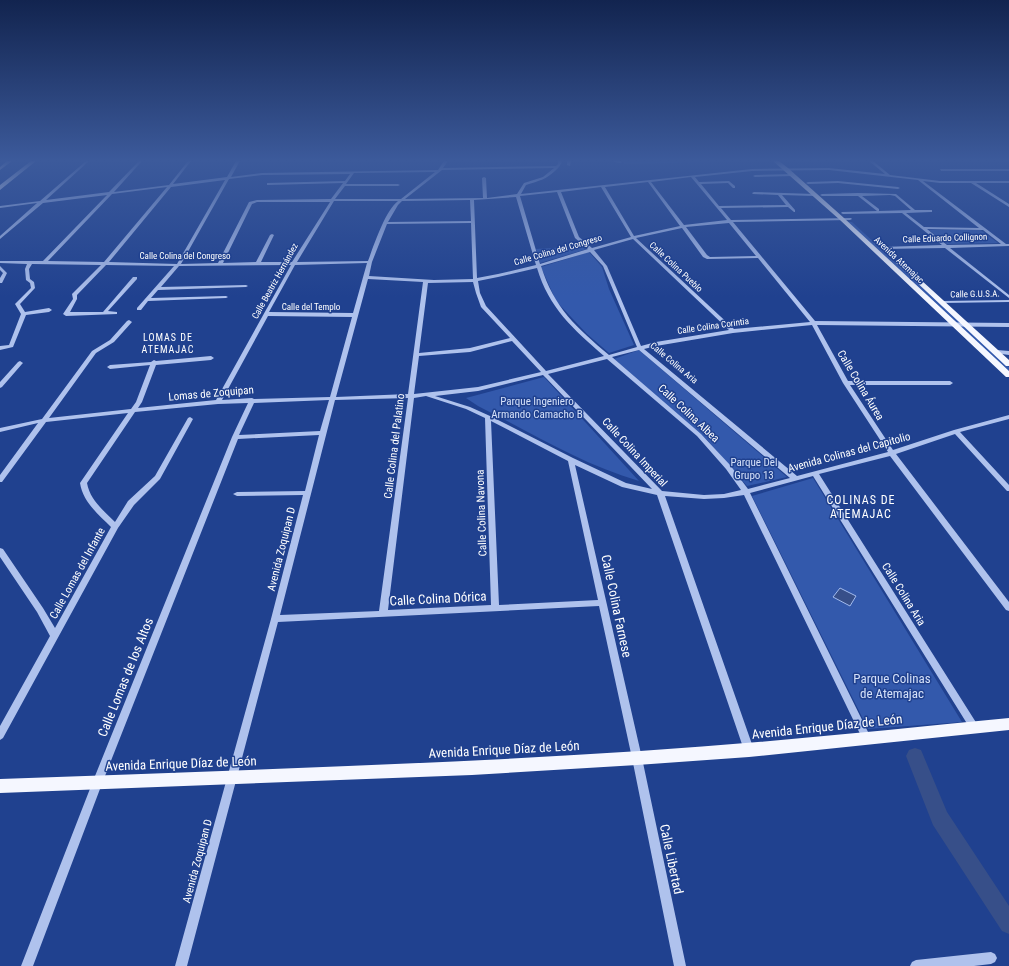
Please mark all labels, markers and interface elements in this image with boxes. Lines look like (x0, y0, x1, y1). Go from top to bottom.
street label: Calle Eduardo Collignon (903, 232, 987, 244)
street label: Calle Colina del Congreso (513, 233, 604, 267)
street label: Avenida Atemajac (872, 235, 926, 285)
street label: Calle Colina Pueblo (647, 240, 705, 294)
street label: Calle Beatriz Hernández (250, 241, 300, 321)
street label: Calle Colina del Congreso (139, 251, 231, 261)
street label: Calle G.U.S.A. (950, 289, 1000, 299)
street label: Calle del Templo (282, 302, 341, 312)
street label: Calle Colina Corintia (677, 316, 749, 336)
district label: LOMAS DE ATEMAJAC (142, 332, 194, 355)
street label: Calle Colina Aria (648, 340, 700, 386)
street label: Calle Colina Áurea (835, 348, 887, 423)
street label: Calle Colina Albea (655, 382, 722, 445)
street label: Lomas de Zoquipan (168, 383, 254, 404)
street label: Calle Colina del Palatino (382, 392, 407, 499)
park label: Parque Ingeniero Armando Camacho B (491, 395, 583, 421)
street label: Calle Colina Imperial (599, 415, 670, 489)
street label: Avenida Colinas del Capitolio (786, 430, 912, 475)
park label: Parque Del Grupo 13 (730, 456, 778, 482)
street label: Calle Colina Navona (473, 469, 490, 557)
district label: COLINAS DE ATEMAJAC (827, 493, 895, 521)
street label: Avenida Zoquipan D (265, 506, 298, 593)
street label: Calle Lomas del Infante (47, 525, 108, 621)
street label: Calle Colina Farnese (598, 553, 635, 659)
street label: Calle Colina Aria (879, 560, 928, 628)
street label: Calle Colina Dórica (389, 588, 487, 609)
street label: Calle Lomas de los Altos (95, 615, 156, 739)
park label: Parque Colinas de Atemajac (853, 671, 931, 701)
street label: Avenida Enrique Díaz de León (751, 711, 903, 742)
street label: Avenida Enrique Díaz de León (428, 738, 580, 761)
street label: Avenida Enrique Díaz de León (105, 753, 257, 774)
street label: Avenida Zoquipan D (180, 818, 215, 904)
street label: Calle Libertad (657, 823, 686, 895)

